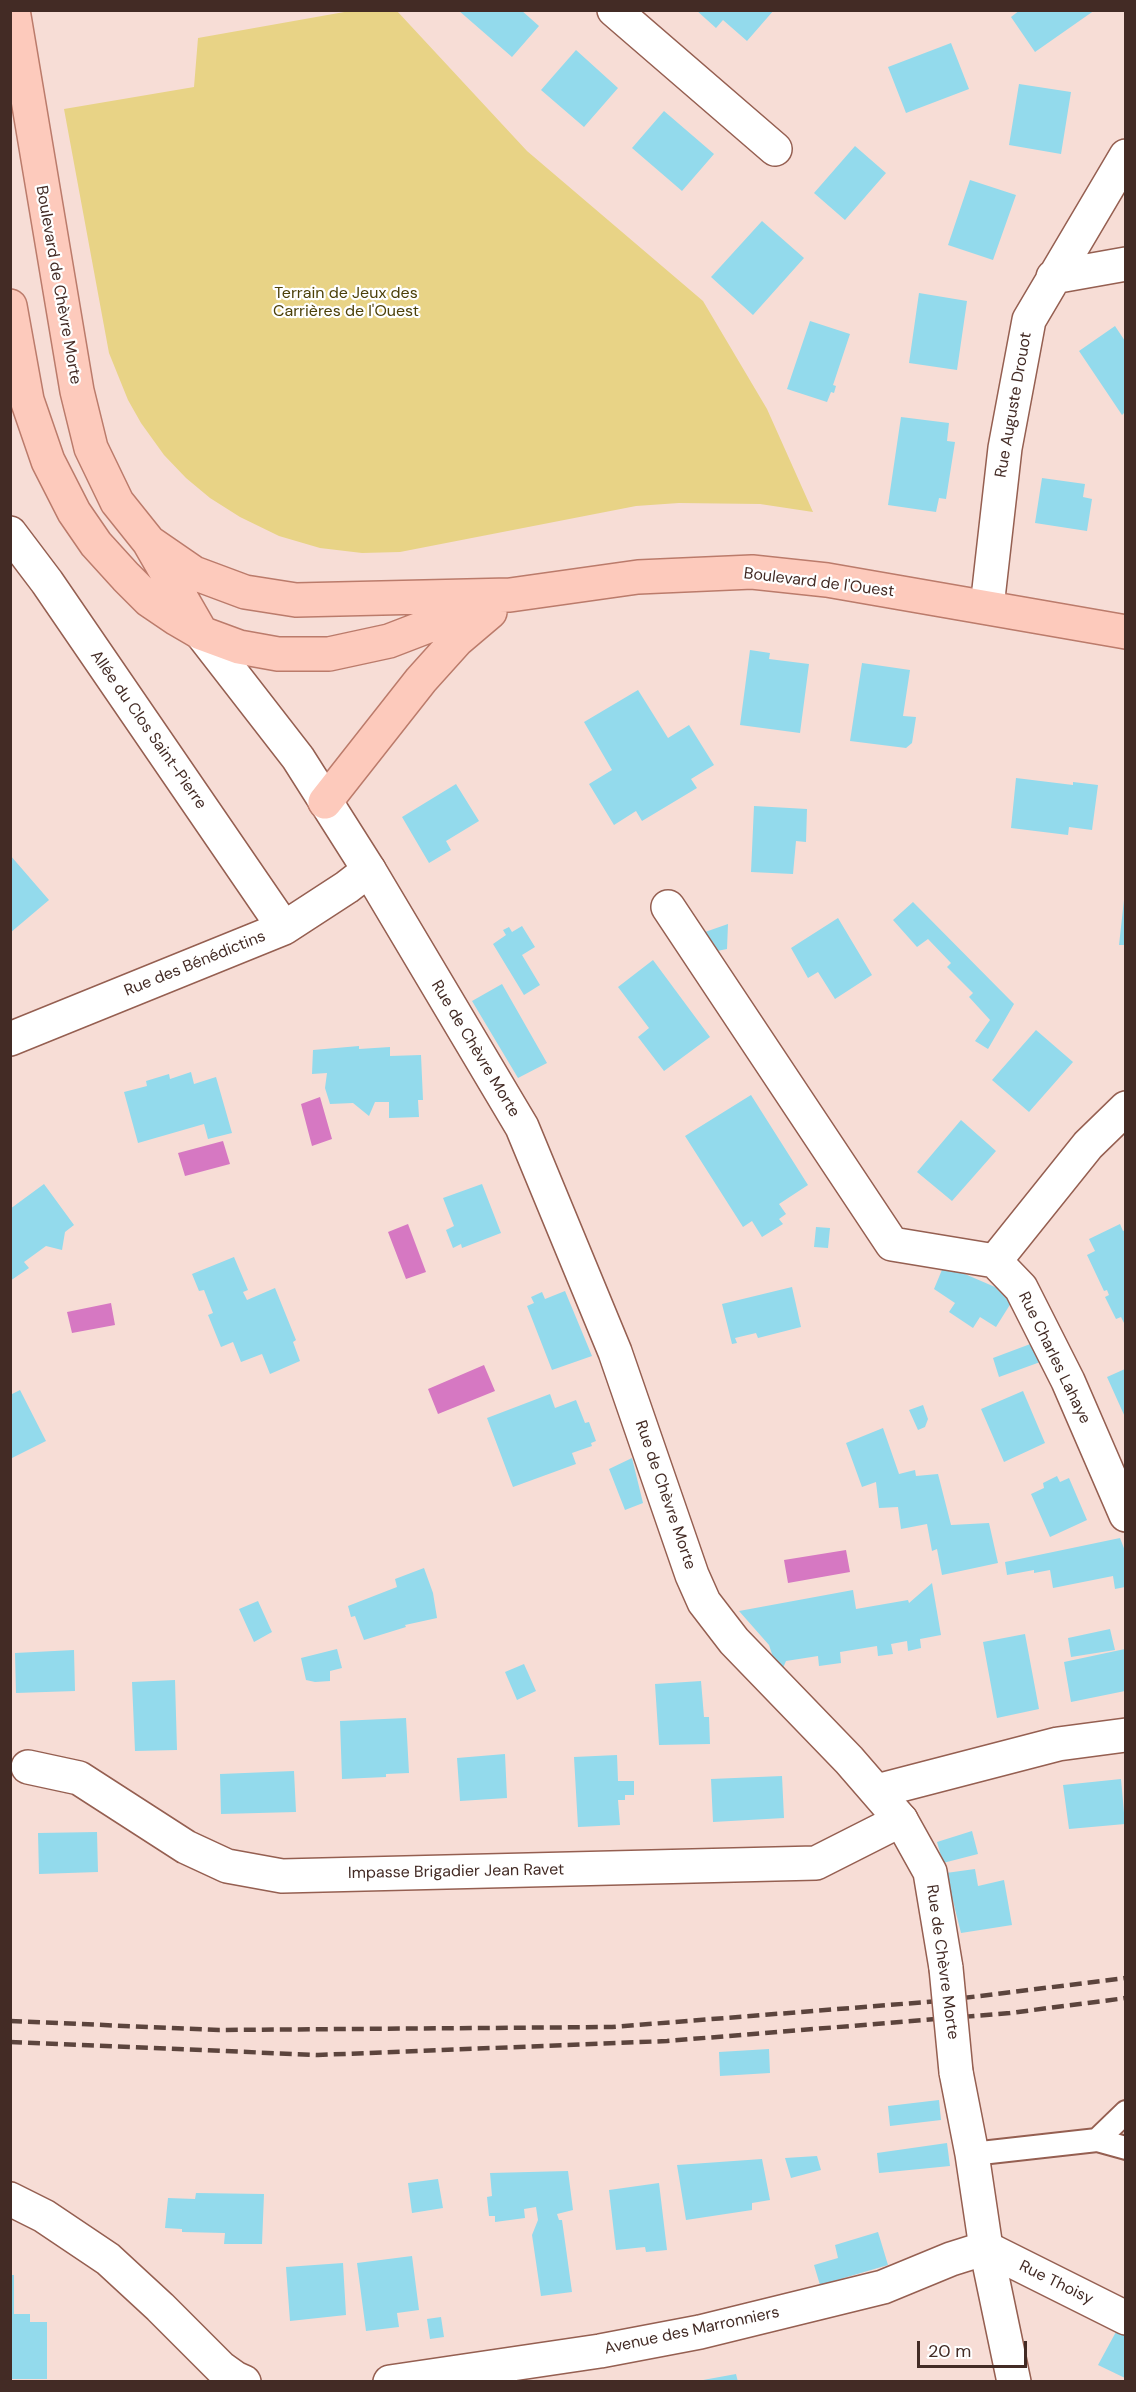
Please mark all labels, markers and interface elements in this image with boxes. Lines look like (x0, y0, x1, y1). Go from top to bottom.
street label: Boulevard de Chèvre Morte (31, 184, 85, 386)
park label: Terrain de Jeux des Carrières de l'Ouest (273, 284, 419, 322)
street label: Rue Auguste Drouot (992, 331, 1036, 479)
street label: Boulevard de l'Ouest (743, 564, 895, 602)
street label: Allée du Clos Saint-Pierre (86, 647, 210, 813)
street label: Rue des Bénédictins (122, 927, 268, 1001)
street label: Rue de Chèvre Morte (427, 977, 523, 1121)
street label: Rue Charles Lahaye (1014, 1289, 1094, 1427)
street label: Rue de Chèvre Morte (630, 1418, 700, 1572)
street label: Impasse Brigadier Jean Ravet (348, 1861, 564, 1883)
street label: Rue de Chèvre Morte (922, 1883, 962, 2041)
street label: Rue Thoisy (1016, 2257, 1096, 2309)
street label: Avenue des Marronniers (603, 2303, 781, 2359)
scale bar (920, 2329, 1030, 2367)
text: 20 m (928, 2339, 971, 2363)

